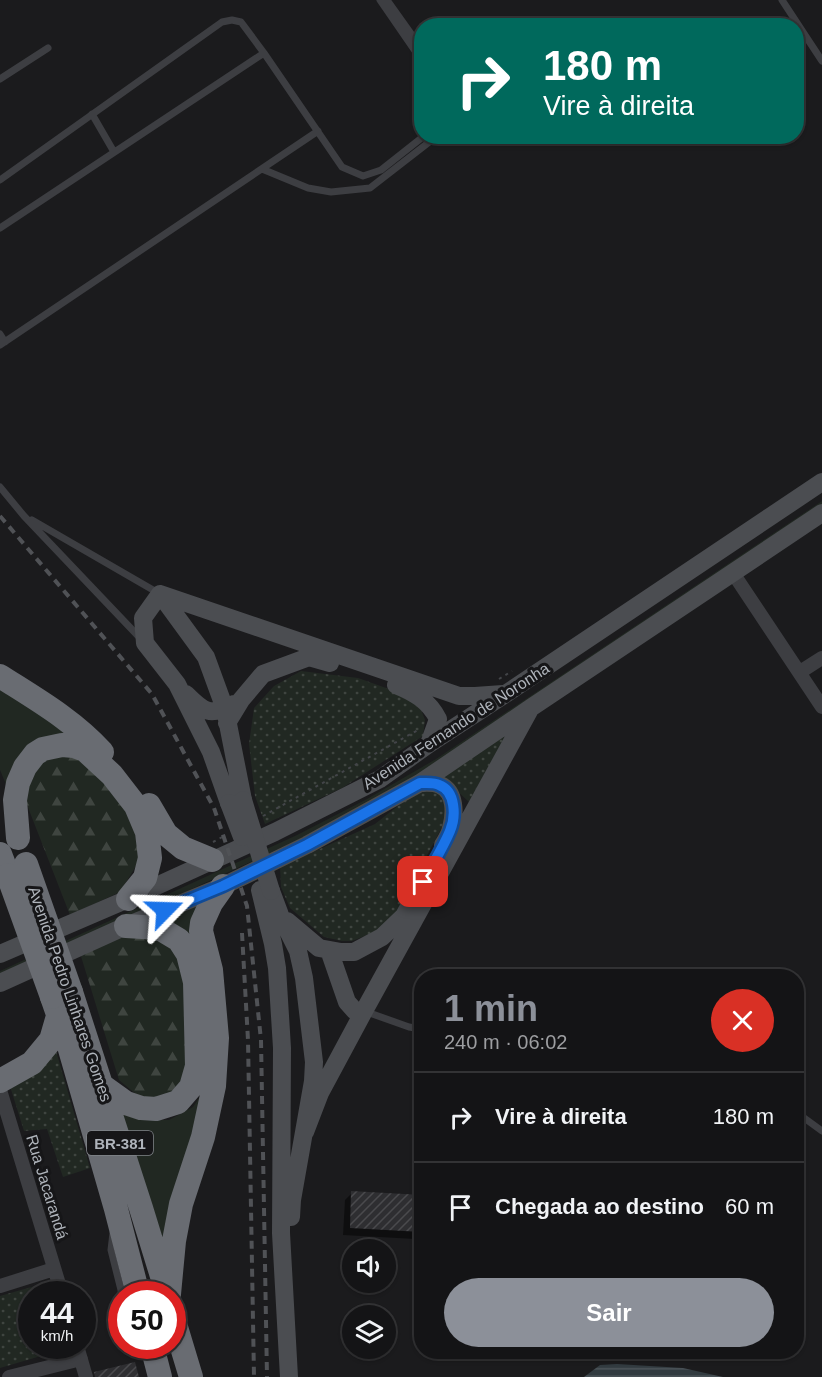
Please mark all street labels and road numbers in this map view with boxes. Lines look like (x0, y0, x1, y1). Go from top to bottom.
street label: Avenida Fernando de Noronha (360, 659, 552, 793)
street label: Avenida Pedro Linhares Gomes (25, 884, 115, 1104)
road number: BR-381 (87, 1131, 153, 1155)
street label: Rua Jacarandá (23, 1133, 71, 1241)

